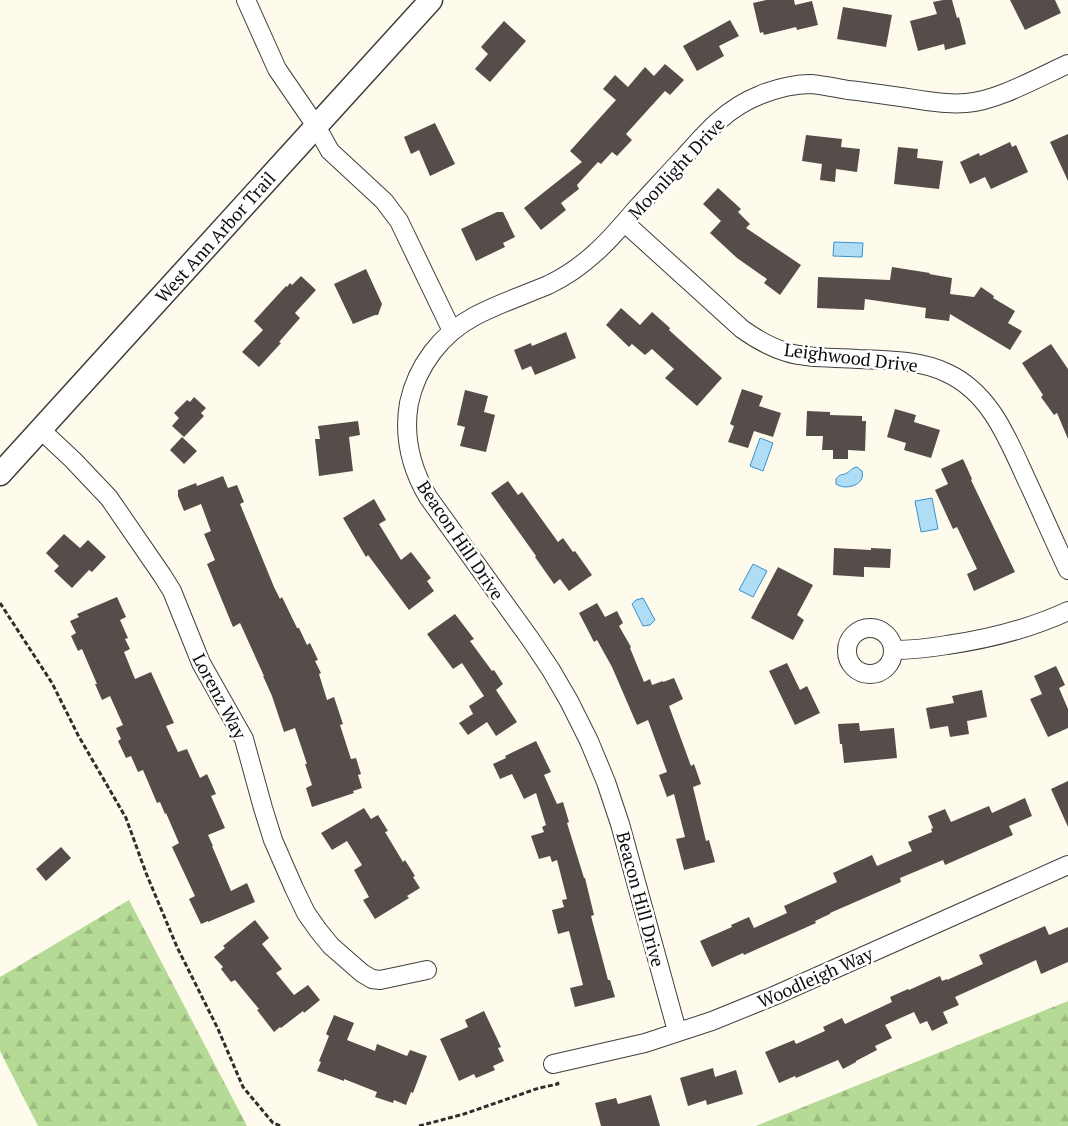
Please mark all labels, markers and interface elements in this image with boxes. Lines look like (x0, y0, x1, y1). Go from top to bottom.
street label: Moonlight Drive (623, 112, 729, 224)
street label: West Ann Arbor Trail (150, 166, 280, 308)
street label: Leighwood Drive (783, 337, 919, 377)
street label: Beacon Hill Drive (412, 476, 510, 604)
street label: Lorenz Way (187, 649, 253, 744)
street label: Beacon Hill Drive (611, 829, 671, 969)
street label: Woodleigh Way (754, 941, 877, 1013)

